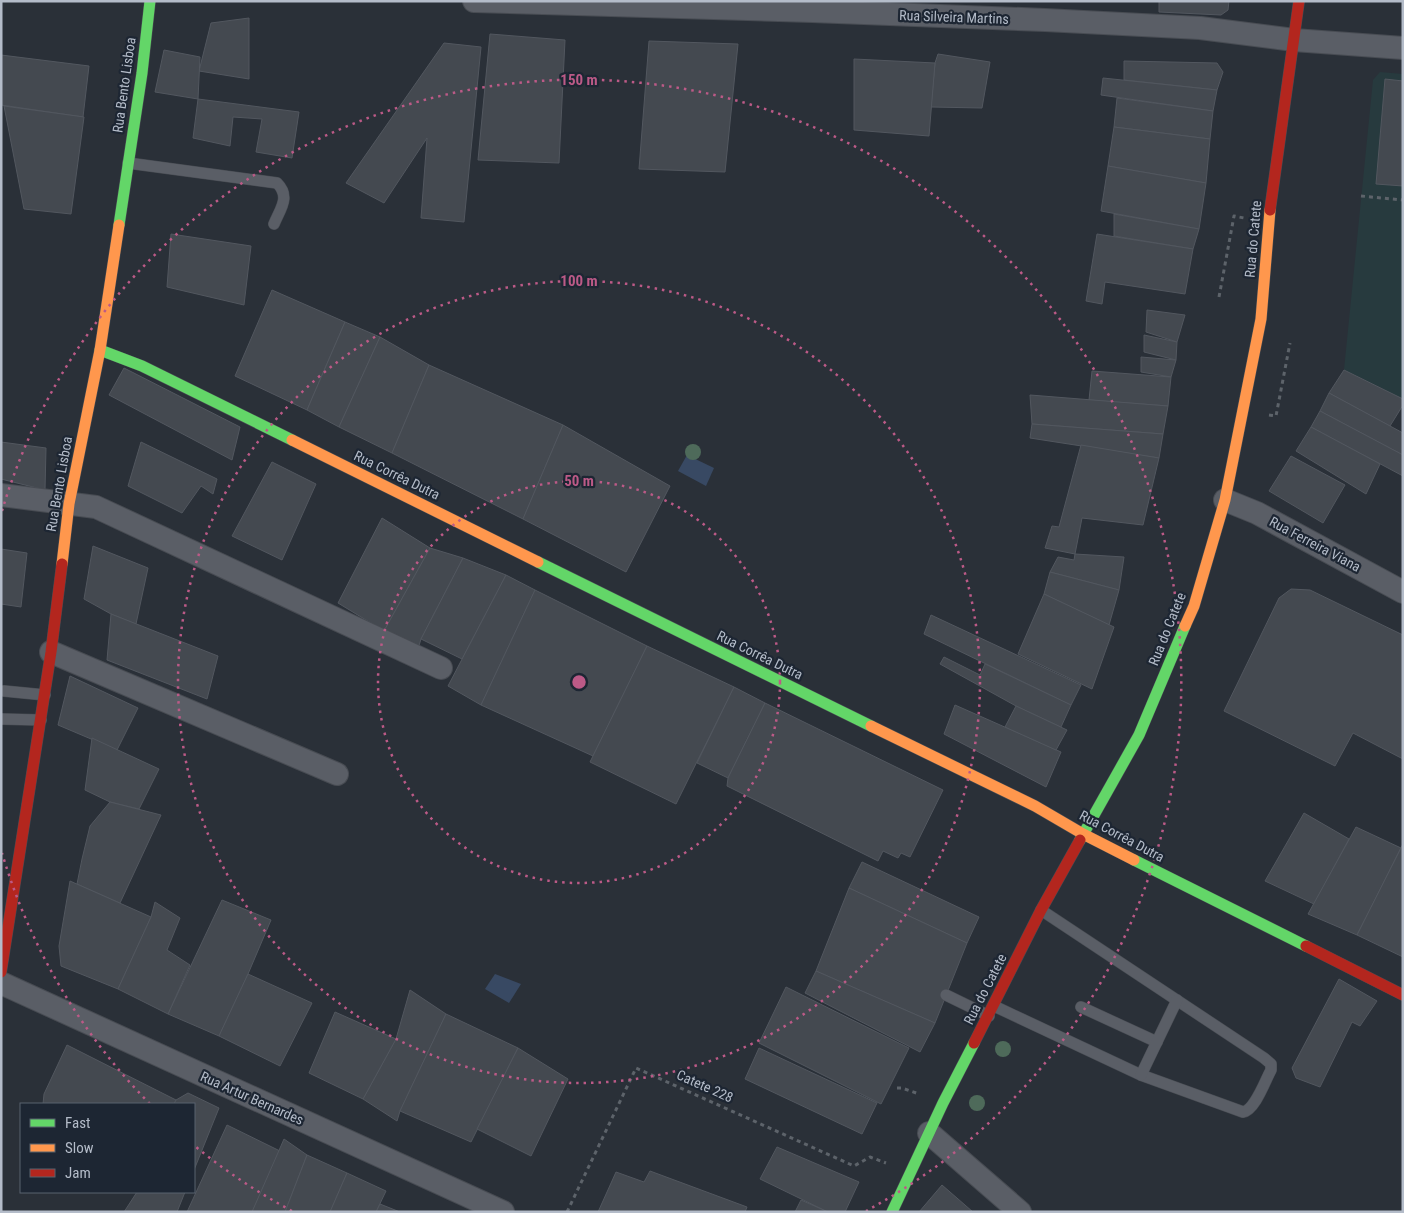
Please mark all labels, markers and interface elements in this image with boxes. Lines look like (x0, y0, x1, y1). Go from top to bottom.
street label: Rua Silveira Martins (899, 7, 1009, 27)
street label: Rua Bento Lisboa (109, 36, 139, 134)
text: 150 m (560, 71, 598, 89)
street label: Rua do Catete (1242, 199, 1264, 278)
text: 100 m (560, 272, 598, 290)
street label: Rua Bento Lisboa (43, 435, 75, 533)
street label: Rua Corrêa Dutra (351, 447, 443, 503)
text: 50 m (564, 472, 594, 490)
street label: Rua Ferreira Viana (1267, 513, 1363, 575)
street label: Rua do Catete (1145, 590, 1189, 668)
street label: Rua Corrêa Dutra (714, 627, 806, 683)
centre of rings (570, 673, 588, 691)
street label: Rua Corrêa Dutra (1077, 807, 1167, 865)
street label: Rua do Catete (960, 951, 1010, 1027)
street label: Catete 228 (674, 1066, 736, 1106)
street label: Rua Artur Bernardes (198, 1068, 306, 1128)
legend (20, 1103, 195, 1193)
text: Fast (65, 1114, 90, 1132)
text: Slow (65, 1139, 94, 1157)
text: Jam (65, 1164, 91, 1182)

